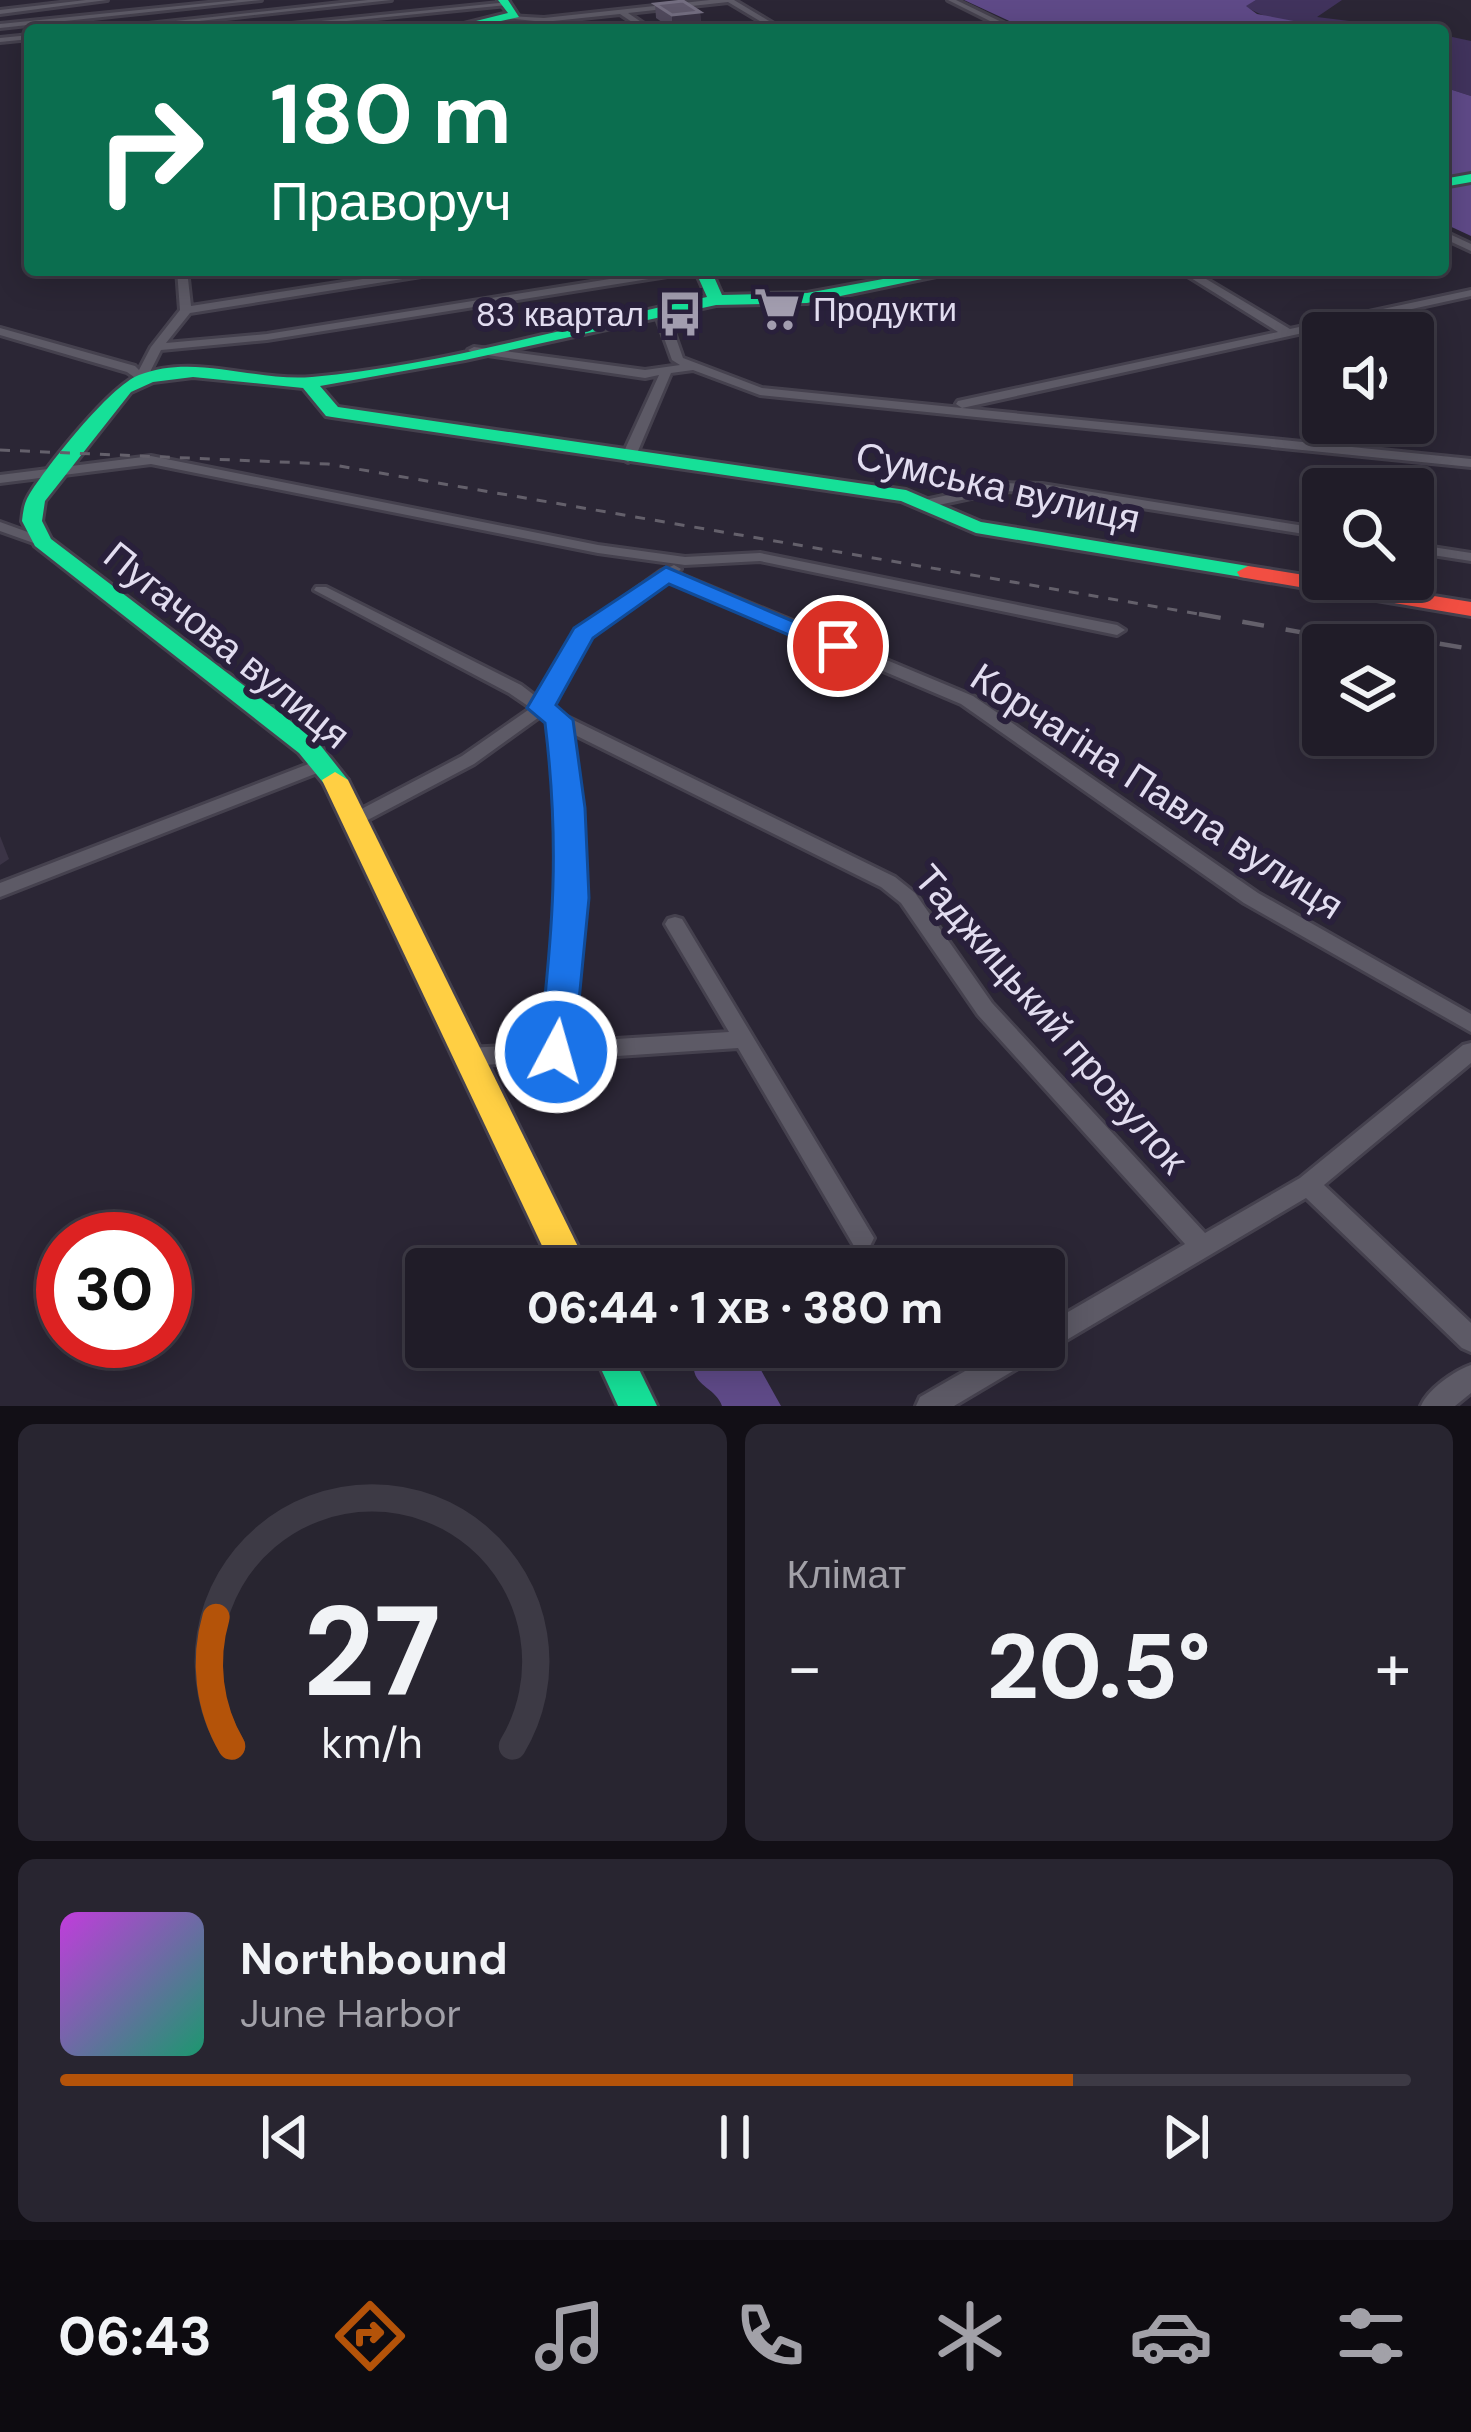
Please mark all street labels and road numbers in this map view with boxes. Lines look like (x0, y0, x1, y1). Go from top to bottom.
street label: Сумська вулиця (851, 429, 1145, 545)
street label: Пугачова вулиця (93, 530, 361, 760)
street label: Корчагіна Павла вулиця (961, 651, 1353, 931)
street label: Таджицький провулок (903, 854, 1200, 1185)

